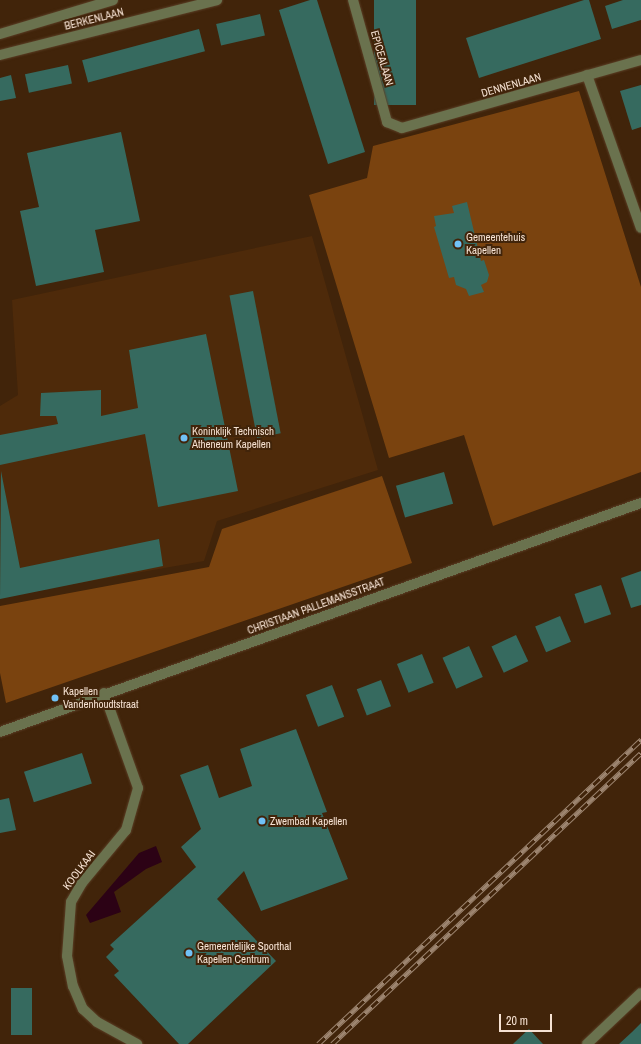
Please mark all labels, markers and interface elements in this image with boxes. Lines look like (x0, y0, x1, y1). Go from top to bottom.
street label: BERKENLAAN (63, 5, 125, 33)
street label: EPICEALAAN (368, 29, 396, 87)
street label: DENNENLAAN (480, 70, 542, 100)
place label: Gemeentehuis Kapellen (466, 231, 525, 257)
marker: Gemeentehuis Kapellen (453, 239, 463, 249)
place label: Koninklijk Technisch Atheneum Kapellen (192, 425, 274, 451)
marker: Koninklijk Technisch Atheneum Kapellen (179, 433, 189, 443)
street label: CHRISTIAAN PALLEMANSSTRAAT (245, 575, 387, 637)
place label: Kapellen Vandenhoudtstraat (63, 685, 139, 711)
marker: Kapellen Vandenhoudtstraat (50, 693, 60, 703)
place label: Zwembad Kapellen (270, 814, 347, 828)
marker: Zwembad Kapellen (257, 816, 267, 826)
street label: KOOLKAAI (60, 848, 98, 892)
place label: Gemeentelijke Sporthal Kapellen Centrum (197, 940, 291, 966)
marker: Gemeentelijke Sporthal Kapellen Centrum (184, 948, 194, 958)
scale bar (501, 1006, 554, 1032)
text: 20 m (506, 1013, 528, 1029)

